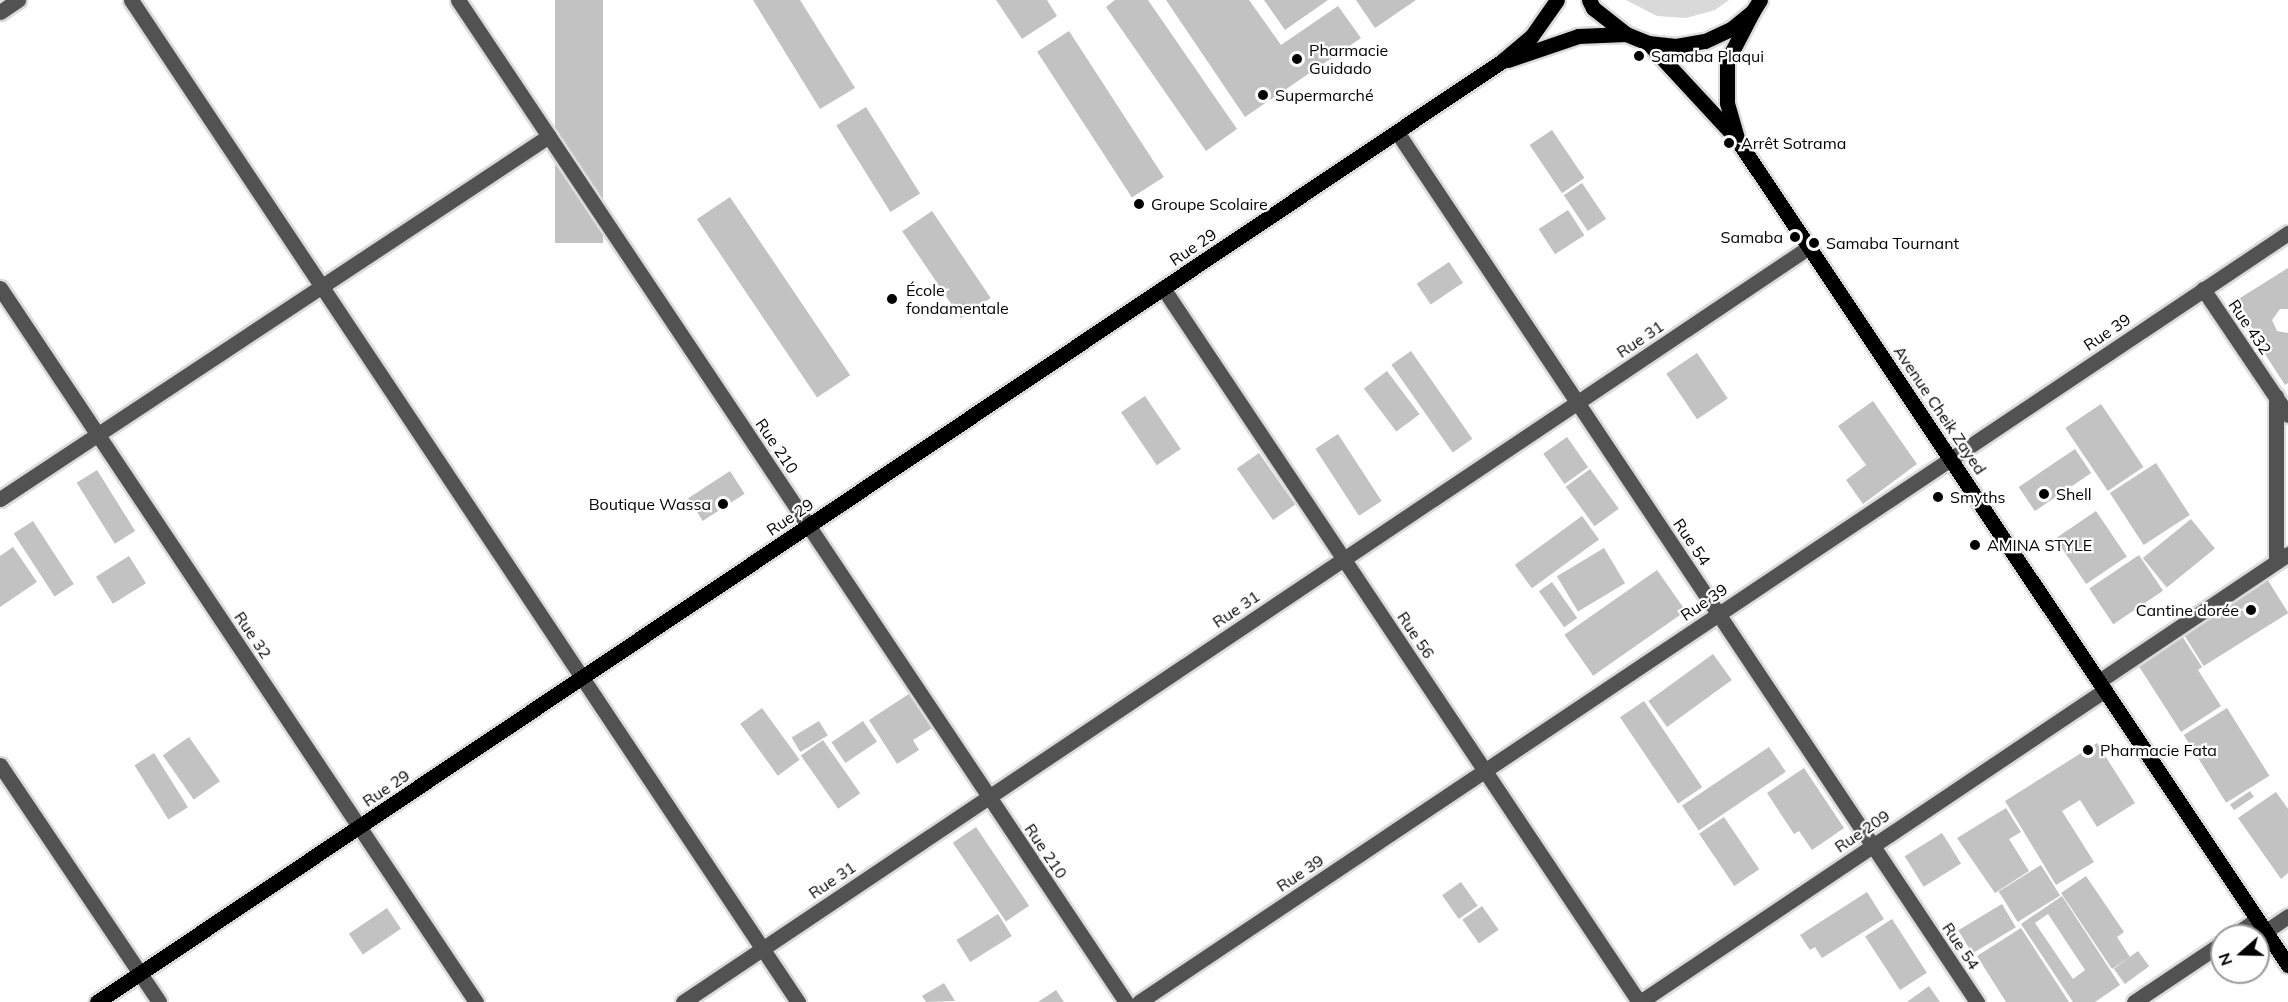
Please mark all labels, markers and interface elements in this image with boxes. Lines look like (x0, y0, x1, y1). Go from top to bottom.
place label: Pharmacie Guidado (1309, 40, 1388, 78)
place label: Samaba Plaqui (1651, 46, 1764, 66)
marker: Samaba Plaqui (1632, 49, 1646, 63)
marker: Pharmacie Guidado (1290, 52, 1304, 66)
place label: Supermarché (1275, 85, 1374, 105)
marker: Supermarché (1256, 88, 1270, 102)
place label: Arrêt Sotrama (1741, 133, 1846, 153)
marker: Arrêt Sotrama (1722, 136, 1736, 150)
place label: Groupe Scolaire (1151, 194, 1268, 214)
marker: Groupe Scolaire (1132, 197, 1146, 211)
street label: Rue 29 (1166, 224, 1220, 270)
place label: Samaba (1721, 227, 1783, 247)
marker: Samaba (1788, 230, 1802, 244)
place label: Samaba Tournant (1826, 233, 1959, 253)
marker: Samaba Tournant (1807, 236, 1821, 250)
place label: École fondamentale (906, 280, 1009, 318)
marker: École fondamentale (883, 290, 901, 308)
street label: Rue 432 (2225, 296, 2275, 358)
street label: Rue 39 (2080, 309, 2134, 355)
street label: Rue 31 (1613, 316, 1667, 362)
street label: Avenue Cheik Zayed (1890, 342, 1990, 478)
street label: Rue 210 (752, 415, 802, 477)
place label: Shell (2056, 484, 2092, 504)
place label: Smyths (1950, 487, 2005, 507)
marker: Shell (2037, 487, 2051, 501)
marker: Smyths (1931, 490, 1945, 504)
place label: Boutique Wassa (589, 494, 711, 514)
street label: Rue 29 (763, 494, 817, 540)
marker: Boutique Wassa (716, 497, 730, 511)
street label: Rue 54 (1669, 515, 1715, 569)
place label: AMINA STYLE (1987, 535, 2092, 555)
marker: AMINA STYLE (1968, 538, 1982, 552)
street label: Rue 39 (1677, 579, 1731, 625)
street label: Rue 31 (1209, 586, 1263, 632)
place label: Cantine dorée (2136, 600, 2239, 620)
marker: Cantine dorée (2244, 603, 2258, 617)
street label: Rue 32 (230, 608, 276, 662)
street label: Rue 56 (1393, 608, 1439, 662)
place label: Pharmacie Fata (2100, 740, 2217, 760)
marker: Pharmacie Fata (2081, 743, 2095, 757)
street label: Rue 29 (359, 765, 413, 811)
street label: Rue 209 (1831, 806, 1893, 856)
street label: Rue 210 (1021, 820, 1071, 882)
street label: Rue 39 (1273, 850, 1327, 896)
street label: Rue 31 (805, 857, 859, 903)
street label: Rue 54 (1938, 919, 1984, 973)
north arrow (2210, 924, 2270, 984)
text: N (2213, 950, 2236, 969)

